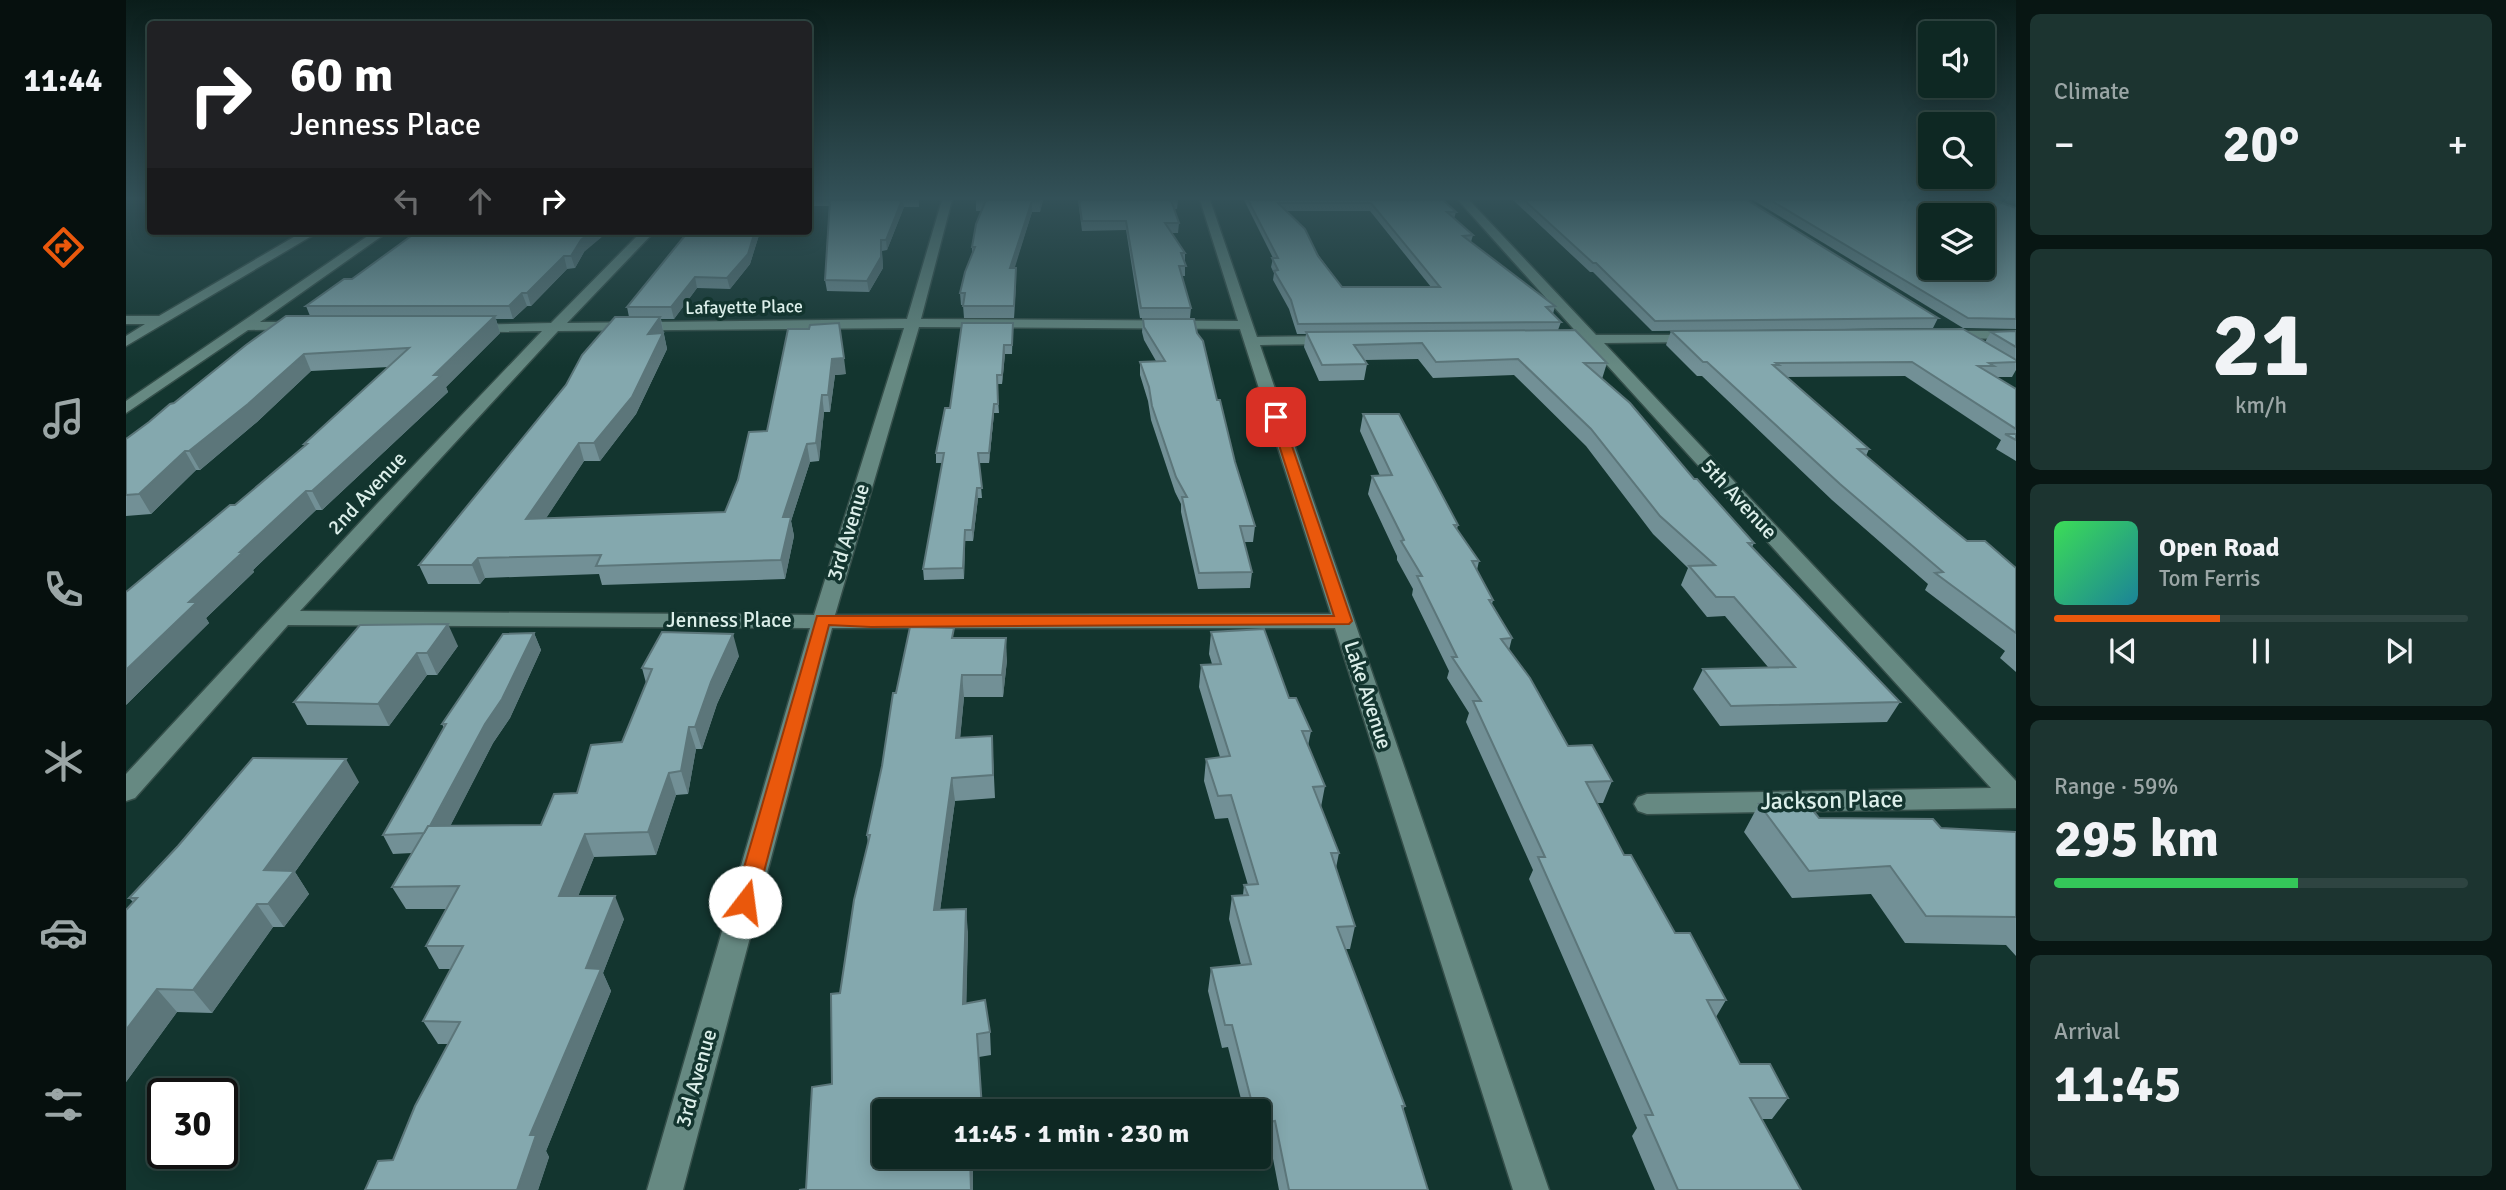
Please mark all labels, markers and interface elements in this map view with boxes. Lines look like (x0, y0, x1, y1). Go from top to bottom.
map controls (1918, 21, 1995, 280)
button: sound (1918, 21, 1995, 98)
text: 60 m (290, 45, 393, 105)
icon: right (175, 49, 266, 140)
text: 11:44 (24, 61, 102, 100)
text: Climate (2054, 77, 2130, 106)
text: Jenness Place (290, 105, 481, 144)
button: search (1918, 112, 1995, 189)
text: 20° (2223, 112, 2299, 176)
text: − (2054, 121, 2075, 168)
text: + (2447, 121, 2468, 168)
icon: left (388, 182, 426, 220)
icon: ahead (461, 182, 499, 220)
icon: right (534, 182, 572, 220)
button: layers (1918, 203, 1995, 280)
icon: directions (39, 223, 88, 272)
text: 21 (2212, 289, 2310, 402)
street label: Lafayette Place (685, 295, 803, 319)
pin (1246, 387, 1306, 447)
text: km/h (2235, 391, 2287, 420)
icon: music (39, 394, 88, 443)
icon: arrive (1257, 398, 1295, 436)
street label: 2nd Avenue (322, 446, 412, 540)
street label: 5th Avenue (1695, 453, 1783, 545)
street label: 3rd Avenue (821, 480, 875, 584)
text: Open Road (2159, 532, 2280, 564)
text: Tom Ferris (2159, 564, 2260, 593)
icon: phone (39, 565, 88, 614)
street label: Jenness Place (666, 607, 792, 633)
icon: previous (2104, 632, 2142, 670)
icon: pause (2242, 632, 2280, 670)
icon: next (2380, 632, 2418, 670)
street label: Lake Avenue (1338, 638, 1398, 752)
icon: climate (39, 737, 88, 786)
text: Range · 59% (2054, 772, 2178, 801)
street label: Jackson Place (1760, 784, 1904, 816)
text: 295 km (2054, 807, 2219, 871)
position arrow (708, 865, 782, 939)
icon: car (39, 908, 88, 957)
text: Arrival (2054, 1017, 2120, 1046)
street label: 3rd Avenue (670, 1026, 722, 1130)
text: 11:45 (2054, 1052, 2182, 1116)
speed limit sign: 30 (147, 1078, 238, 1169)
icon: filters (39, 1080, 88, 1129)
text: 11:45 · 1 min · 230 m (954, 1118, 1189, 1150)

